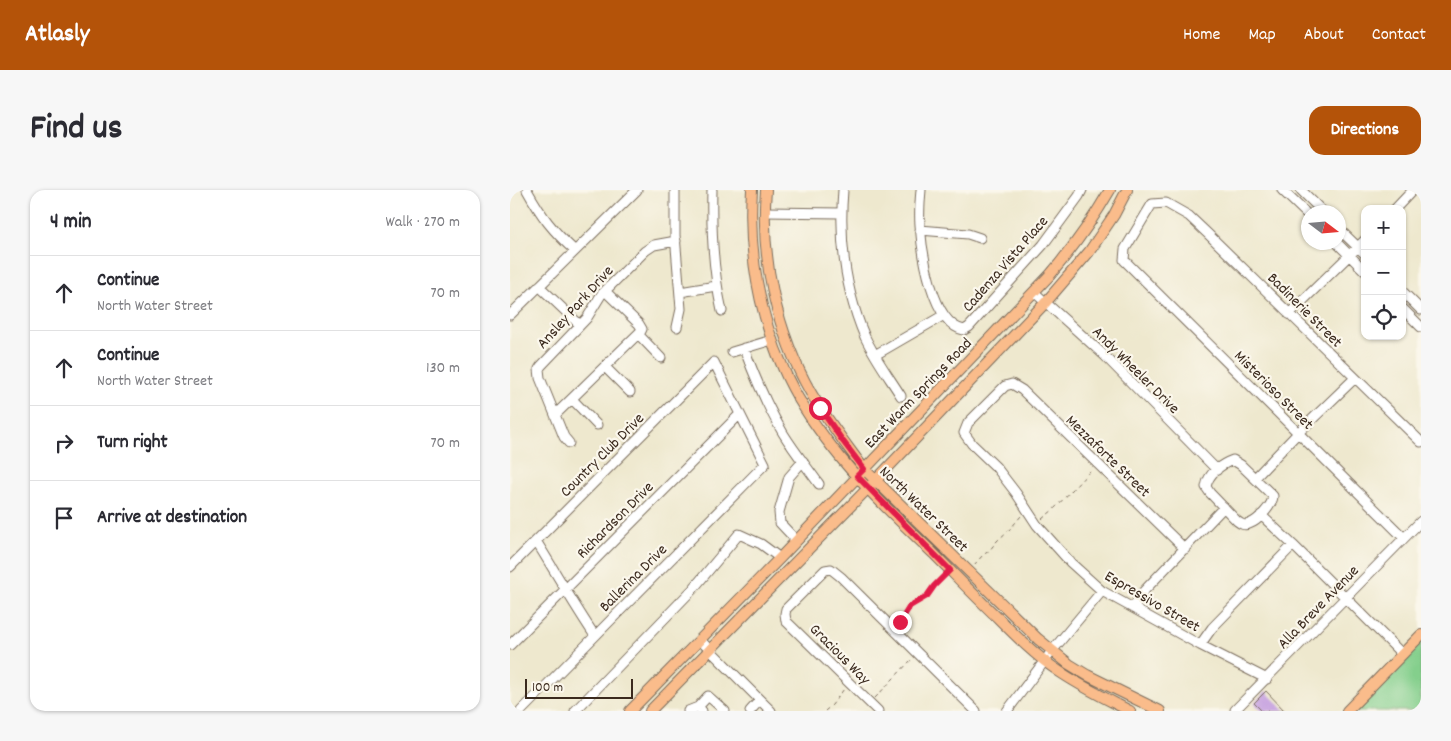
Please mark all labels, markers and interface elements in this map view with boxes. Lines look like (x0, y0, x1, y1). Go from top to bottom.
text: Atlasly (25, 18, 89, 52)
text: Home (1183, 23, 1220, 48)
text: Map (1248, 23, 1276, 48)
text: About (1304, 23, 1344, 48)
text: Contact (1372, 23, 1426, 48)
text: Find us (30, 105, 122, 155)
button: Directions (1309, 106, 1421, 155)
north arrow (1301, 205, 1346, 250)
map controls (1361, 205, 1406, 340)
button: + (1361, 205, 1406, 250)
text: 4 min (50, 208, 92, 238)
text: Walk · 270 m (385, 211, 460, 234)
street label: Cadenza Vista Place (957, 211, 1054, 318)
button: − (1361, 250, 1406, 295)
street label: Ansley Park Drive (532, 261, 620, 355)
text: Continue (97, 268, 159, 295)
street label: Badinerie Street (1261, 268, 1347, 354)
icon: ahead (50, 279, 78, 307)
text: 70 m (430, 282, 460, 305)
text: North Water Street (97, 295, 213, 318)
button: locate (1361, 295, 1406, 340)
street label: Andy Wheeler Drive (1086, 322, 1184, 420)
street label: East Warm Springs Road (860, 333, 978, 454)
text: Continue (97, 343, 159, 370)
street label: Misterioso Street (1228, 346, 1318, 436)
icon: ahead (50, 354, 78, 382)
text: 130 m (426, 357, 460, 380)
text: North Water Street (97, 370, 213, 393)
route start (809, 397, 832, 420)
street label: Country Club Drive (555, 408, 650, 503)
street label: Mezzaforte Street (1060, 410, 1155, 503)
icon: right (50, 429, 78, 457)
text: Turn right (97, 430, 168, 457)
text: 70 m (430, 432, 460, 455)
street label: North Water Street (874, 461, 973, 558)
street label: Richardson Drive (572, 477, 660, 565)
icon: arrive (50, 504, 78, 532)
text: Arrive at destination (97, 505, 247, 532)
street label: Ballerina Drive (595, 540, 673, 618)
street label: Alla Breve Avenue (1273, 560, 1365, 655)
street label: Espressivo Street (1100, 565, 1204, 639)
route end (889, 611, 912, 634)
street label: Gracious Way (803, 619, 875, 691)
scale bar (525, 676, 632, 699)
text: 100 m (532, 678, 563, 698)

